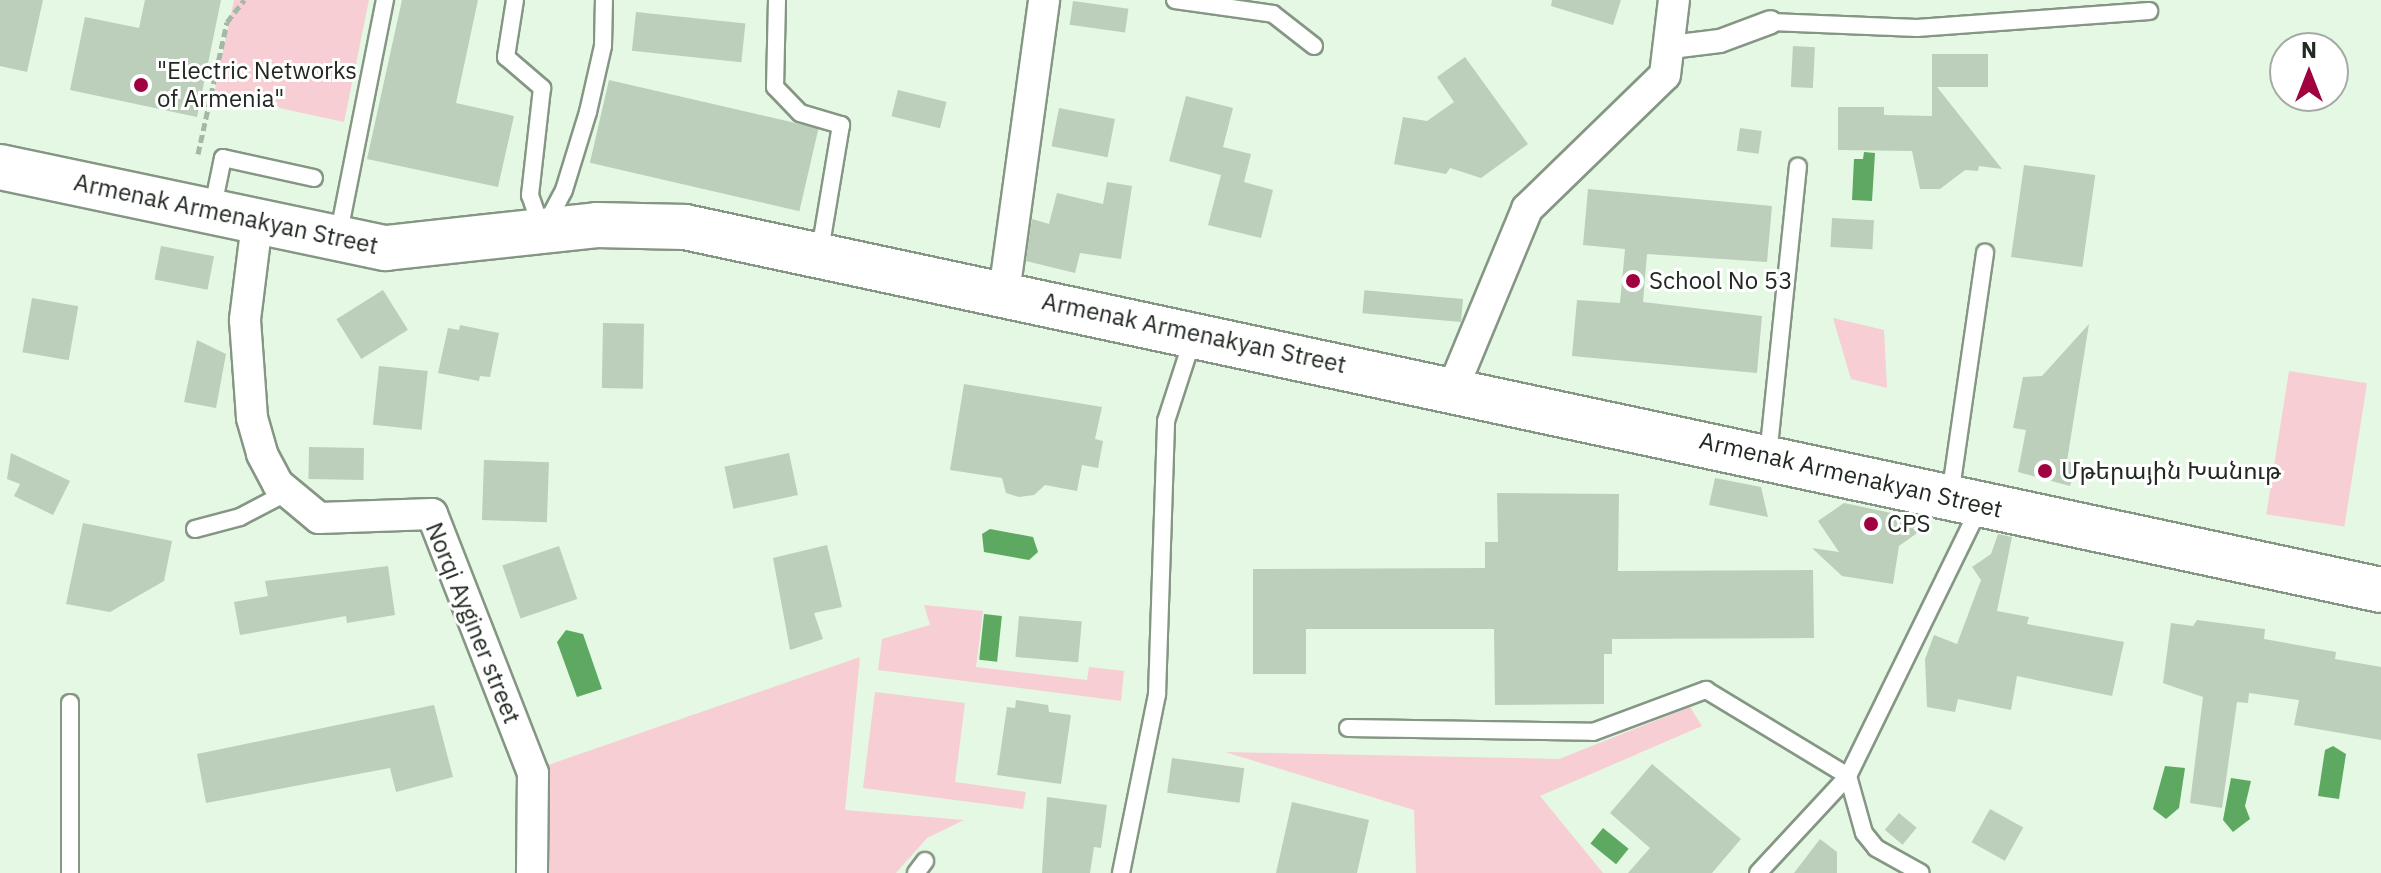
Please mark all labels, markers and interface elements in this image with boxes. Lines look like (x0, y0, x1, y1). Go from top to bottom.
north arrow (2269, 32, 2349, 112)
text: N (2301, 35, 2317, 64)
place label: "Electric Networks of Armenia" (157, 57, 357, 113)
marker: "Electric Networks of Armenia" (132, 76, 150, 94)
street label: Armenak Armenakyan Street (71, 168, 381, 260)
place label: School No 53 (1649, 267, 1793, 295)
marker: School No 53 (1624, 272, 1642, 290)
street label: Armenak Armenakyan Street (1039, 287, 1349, 379)
street label: Armenak Armenakyan Street (1697, 426, 2005, 524)
place label: Մթերային Խանութ (2061, 457, 2281, 485)
marker: Մթերային Խանութ (2036, 462, 2054, 480)
place label: CPS (1887, 510, 1930, 538)
marker: CPS (1862, 515, 1880, 533)
street label: Norqi Ayginer street (420, 518, 526, 728)

